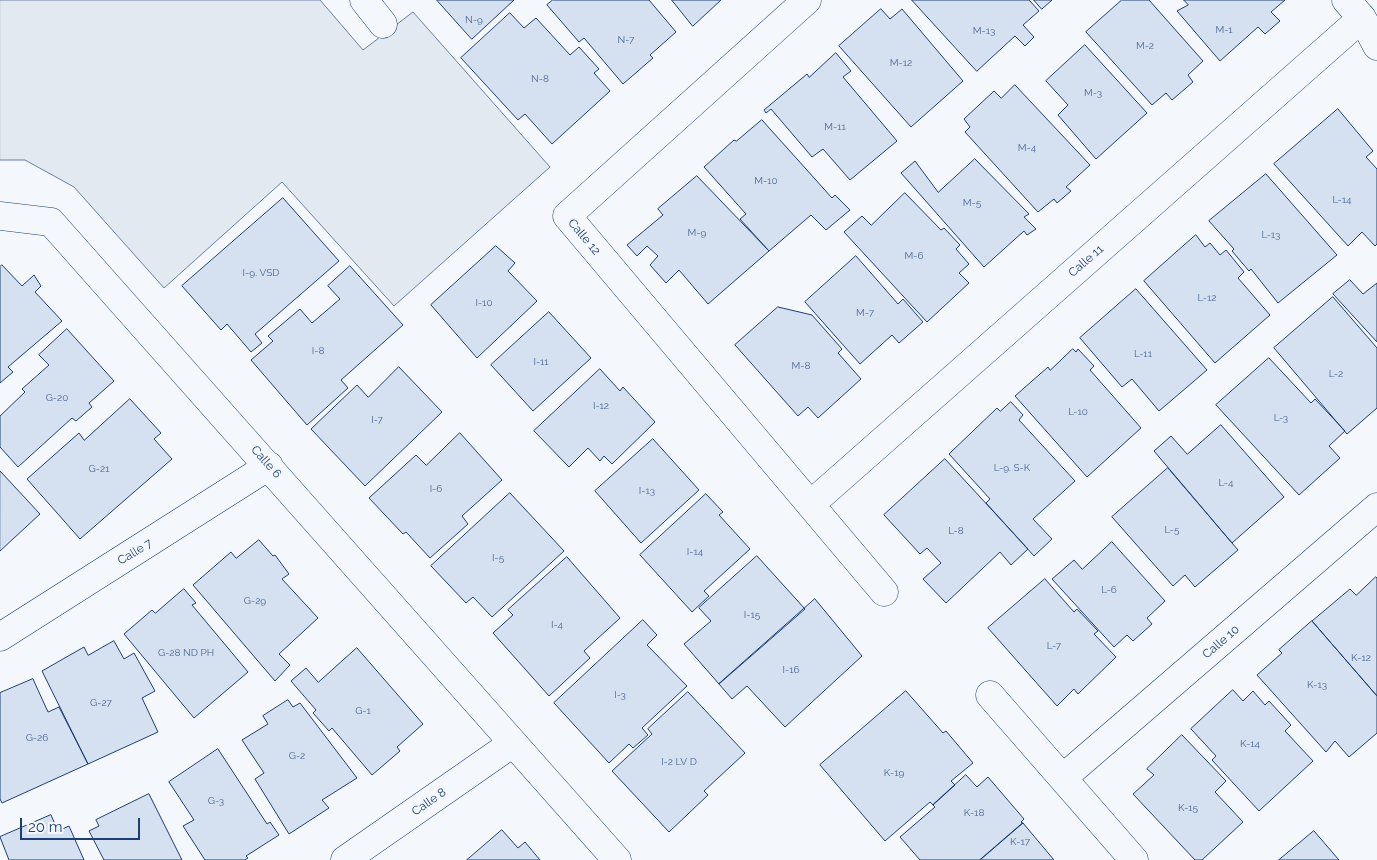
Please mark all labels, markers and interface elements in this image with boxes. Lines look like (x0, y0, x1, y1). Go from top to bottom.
house number: N-9 (465, 14, 483, 26)
house number: M-1 (1215, 24, 1233, 36)
house number: M-13 (973, 25, 995, 37)
house number: N-7 (618, 34, 634, 46)
house number: M-2 (1136, 40, 1154, 52)
house number: M-12 (890, 57, 912, 69)
house number: N-8 (531, 73, 549, 85)
house number: M-3 (1084, 87, 1102, 99)
house number: M-11 (824, 121, 846, 133)
house number: M-4 (1018, 142, 1036, 154)
house number: M-10 (754, 175, 778, 187)
house number: L-14 (1332, 194, 1352, 206)
house number: M-5 (963, 197, 981, 209)
street label: Calle 12 (565, 216, 603, 258)
house number: M-9 (688, 227, 706, 239)
house number: L-13 (1262, 229, 1280, 241)
street label: Calle 11 (1066, 242, 1106, 280)
house number: M-6 (904, 250, 924, 262)
house number: I-9. VSD (243, 267, 279, 279)
house number: L-12 (1198, 292, 1216, 304)
house number: I-10 (475, 297, 493, 309)
house number: M-7 (856, 307, 874, 319)
house number: I-8 (312, 345, 324, 357)
house number: L-11 (1134, 348, 1152, 360)
house number: I-11 (533, 356, 549, 368)
house number: M-8 (792, 360, 810, 372)
house number: L-2 (1329, 368, 1343, 380)
house number: G-20 (46, 392, 68, 404)
house number: I-12 (593, 400, 609, 412)
house number: L-10 (1068, 406, 1088, 418)
house number: L-3 (1274, 412, 1288, 424)
house number: I-7 (371, 414, 383, 426)
street label: Calle 6 (248, 443, 284, 481)
house number: L-9. S-K (994, 462, 1030, 474)
house number: G-21 (89, 463, 109, 475)
house number: L-4 (1219, 477, 1233, 489)
house number: I-6 (430, 483, 442, 495)
house number: I-13 (639, 485, 655, 497)
house number: L-5 (1165, 524, 1179, 536)
house number: L-8 (948, 525, 964, 537)
street label: Calle 7 (115, 536, 155, 568)
house number: I-14 (687, 546, 703, 558)
house number: I-5 (492, 552, 504, 564)
house number: L-6 (1101, 584, 1117, 596)
house number: G-29 (244, 595, 266, 607)
house number: I-15 (744, 609, 760, 621)
house number: I-4 (551, 619, 563, 631)
street label: Calle 10 (1200, 622, 1242, 662)
house number: L-7 (1047, 640, 1061, 652)
house number: G-28 ND PH (158, 647, 214, 659)
house number: K-12 (1351, 652, 1371, 664)
house number: I-16 (783, 664, 799, 676)
house number: K-13 (1307, 679, 1327, 691)
house number: I-3 (614, 689, 626, 701)
house number: G-27 (90, 697, 112, 709)
house number: G-1 (355, 705, 371, 717)
house number: G-26 (26, 732, 48, 744)
house number: K-14 (1240, 738, 1260, 750)
house number: G-2 (289, 750, 305, 762)
house number: I-2 LV D (661, 756, 697, 768)
house number: K-19 (884, 767, 904, 779)
street label: Calle 8 (409, 785, 449, 819)
house number: G-3 (208, 795, 224, 807)
house number: K-15 (1178, 802, 1198, 814)
house number: K-18 (964, 807, 984, 819)
scale bar (22, 808, 142, 840)
text: 20 m (28, 818, 63, 836)
house number: K-17 (1010, 836, 1030, 848)

